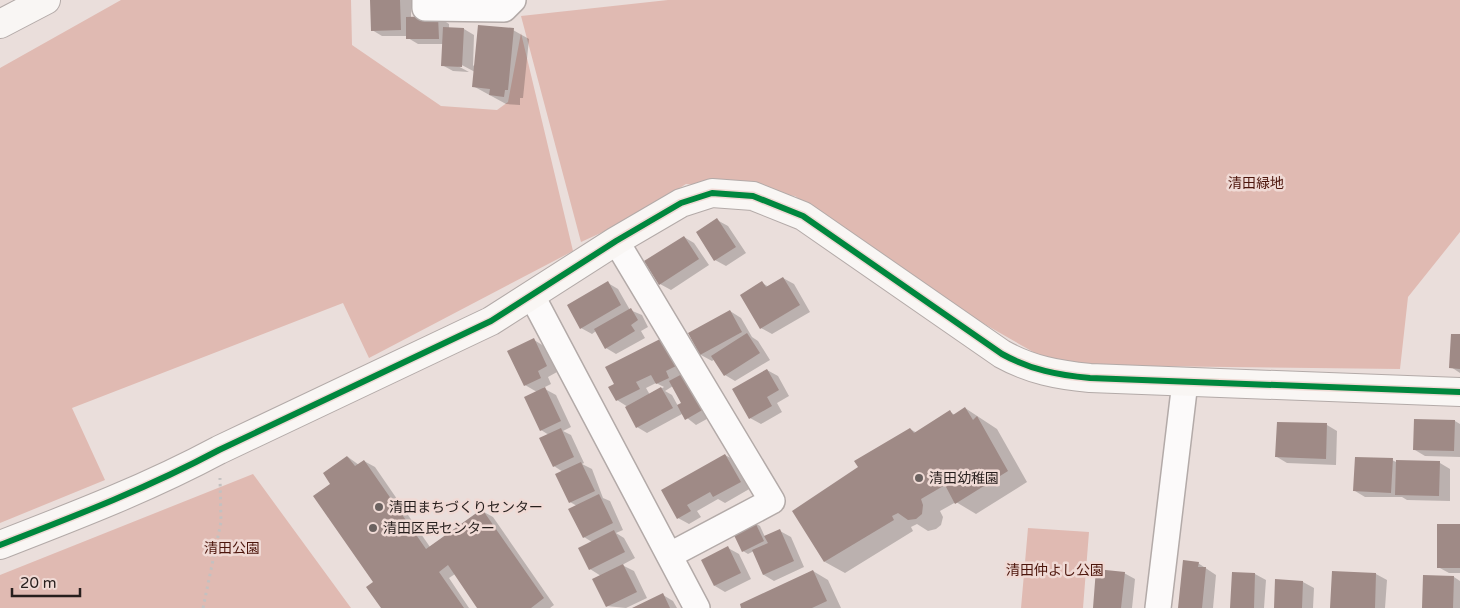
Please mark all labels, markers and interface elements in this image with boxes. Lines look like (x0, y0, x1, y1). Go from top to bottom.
park label: 清田緑地 (1228, 175, 1284, 192)
place label: 清田幼稚園 (929, 470, 999, 487)
marker: 清田幼稚園 (913, 472, 925, 484)
place label: 清田まちづくりセンター (389, 499, 543, 516)
marker: 清田まちづくりセンター (373, 501, 385, 513)
place label: 清田区民センター (383, 520, 495, 537)
marker: 清田区民センター (367, 522, 379, 534)
park label: 清田公園 (204, 540, 260, 557)
park label: 清田仲よし公園 (1006, 562, 1104, 579)
scale bar (12, 566, 80, 598)
text: 20 m (20, 574, 57, 592)

